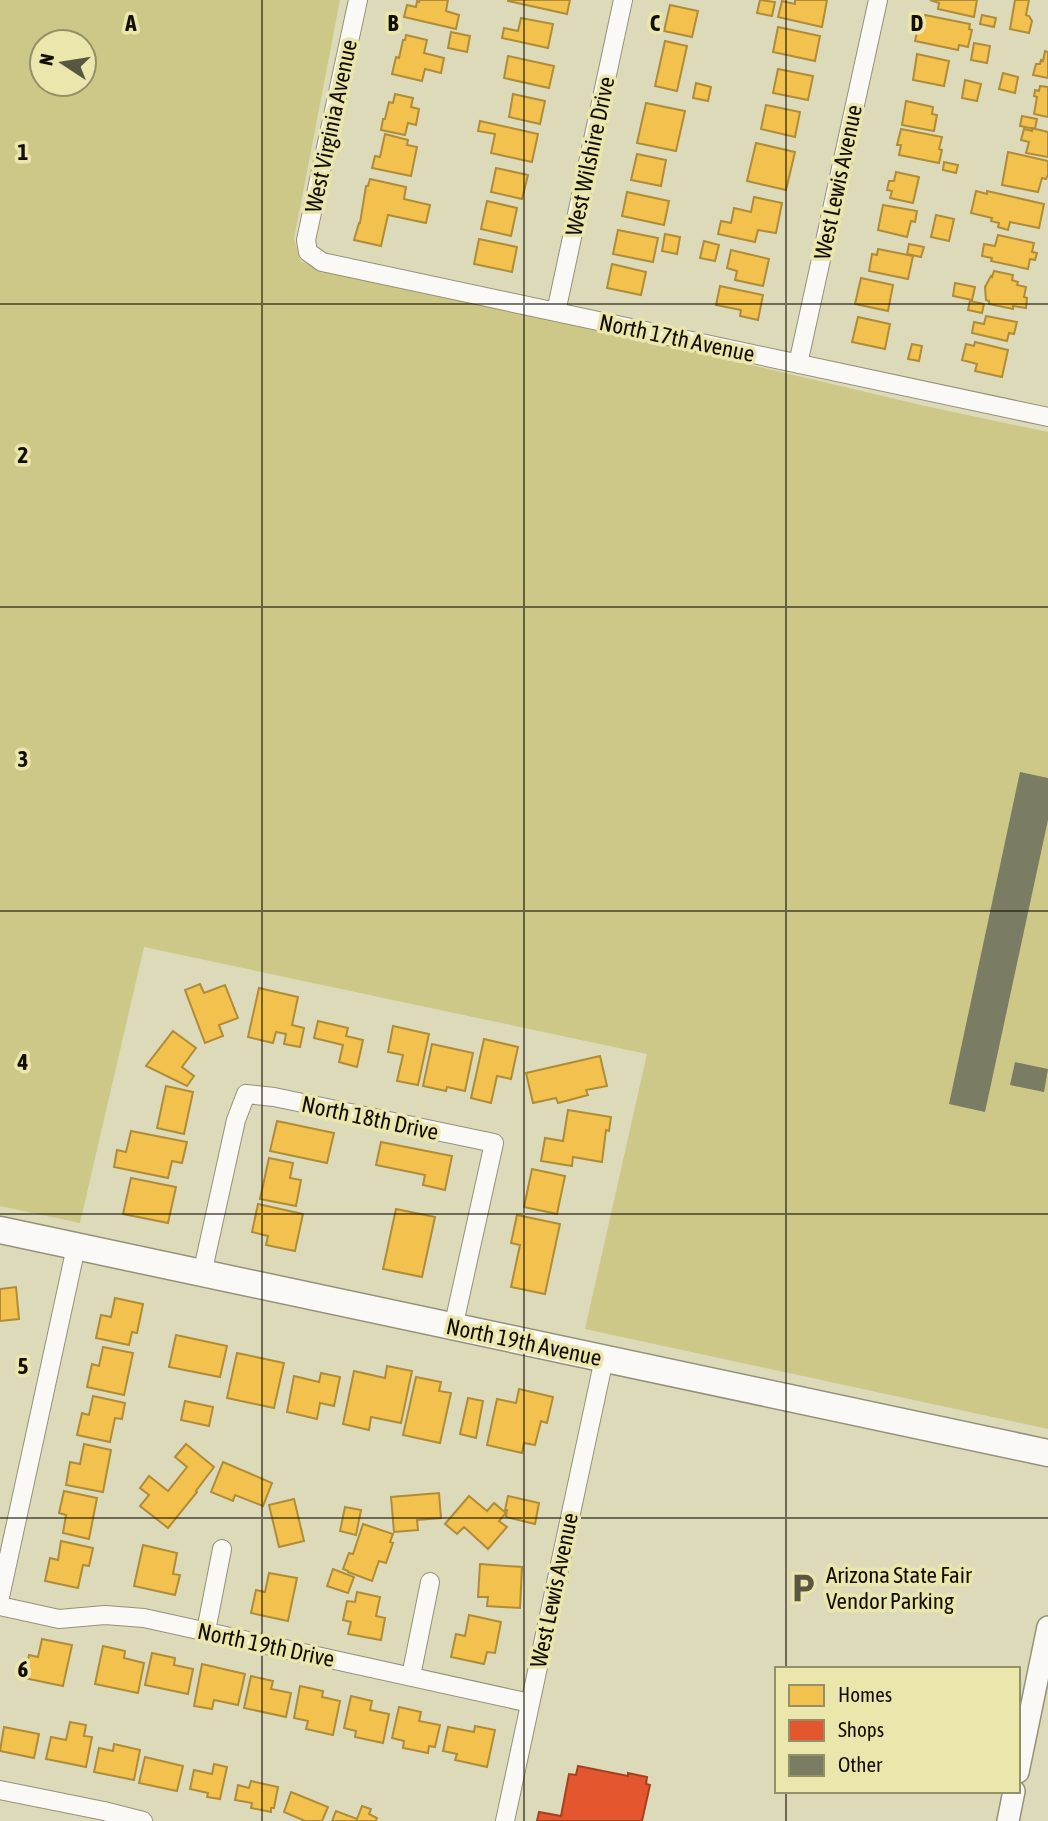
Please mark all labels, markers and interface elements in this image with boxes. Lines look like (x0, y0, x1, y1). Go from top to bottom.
text: A (124, 10, 137, 36)
text: B (388, 10, 399, 36)
text: C (650, 10, 661, 36)
text: D (911, 10, 924, 36)
north arrow (28, 28, 98, 98)
street label: West Virginia Avenue (300, 37, 362, 215)
text: N (34, 52, 58, 67)
street label: West Wilshire Drive (560, 74, 620, 238)
street label: West Lewis Avenue (809, 102, 867, 262)
text: 1 (18, 139, 29, 165)
street label: North 17th Avenue (597, 309, 757, 367)
text: 2 (18, 442, 28, 468)
text: 3 (18, 746, 28, 772)
text: 4 (17, 1049, 29, 1075)
street label: North 18th Drive (299, 1091, 441, 1145)
street label: North 19th Avenue (444, 1313, 604, 1371)
text: 5 (18, 1353, 29, 1379)
street label: West Lewis Avenue (525, 1510, 583, 1670)
place label: Arizona State Fair Vendor Parking (826, 1562, 973, 1614)
parking icon: Arizona State Fair Vendor Parking (786, 1571, 820, 1605)
street label: North 19th Drive (195, 1618, 337, 1672)
text: 6 (18, 1656, 29, 1682)
legend (775, 1667, 1020, 1793)
text: Homes (838, 1682, 892, 1706)
text: Shops (838, 1717, 884, 1741)
text: Other (838, 1752, 883, 1776)

